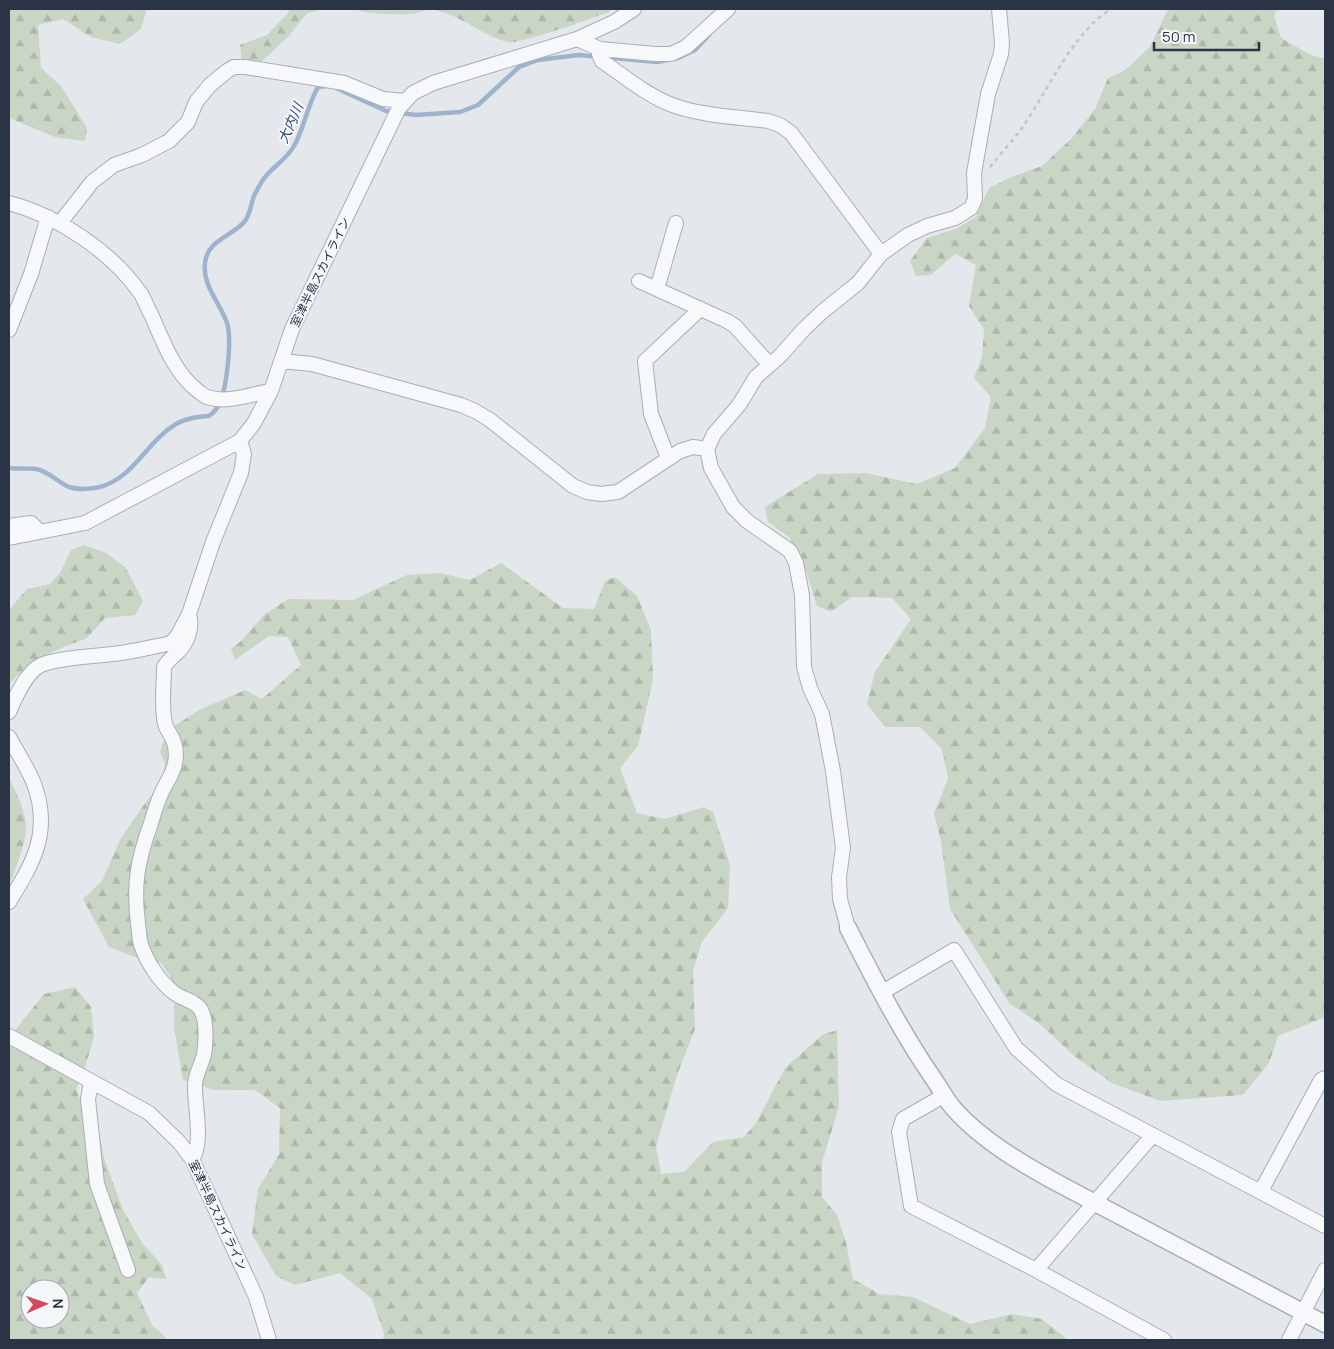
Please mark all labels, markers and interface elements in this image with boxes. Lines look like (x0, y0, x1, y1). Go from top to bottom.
scale bar (1154, 20, 1259, 52)
text: 50 m (1162, 26, 1196, 47)
water label: 大内川 (273, 98, 308, 146)
street label: 室津半島スカイライン (286, 214, 354, 330)
street label: 室津半島スカイライン (185, 1157, 251, 1273)
north arrow (20, 1279, 70, 1329)
text: N (49, 1298, 68, 1309)

